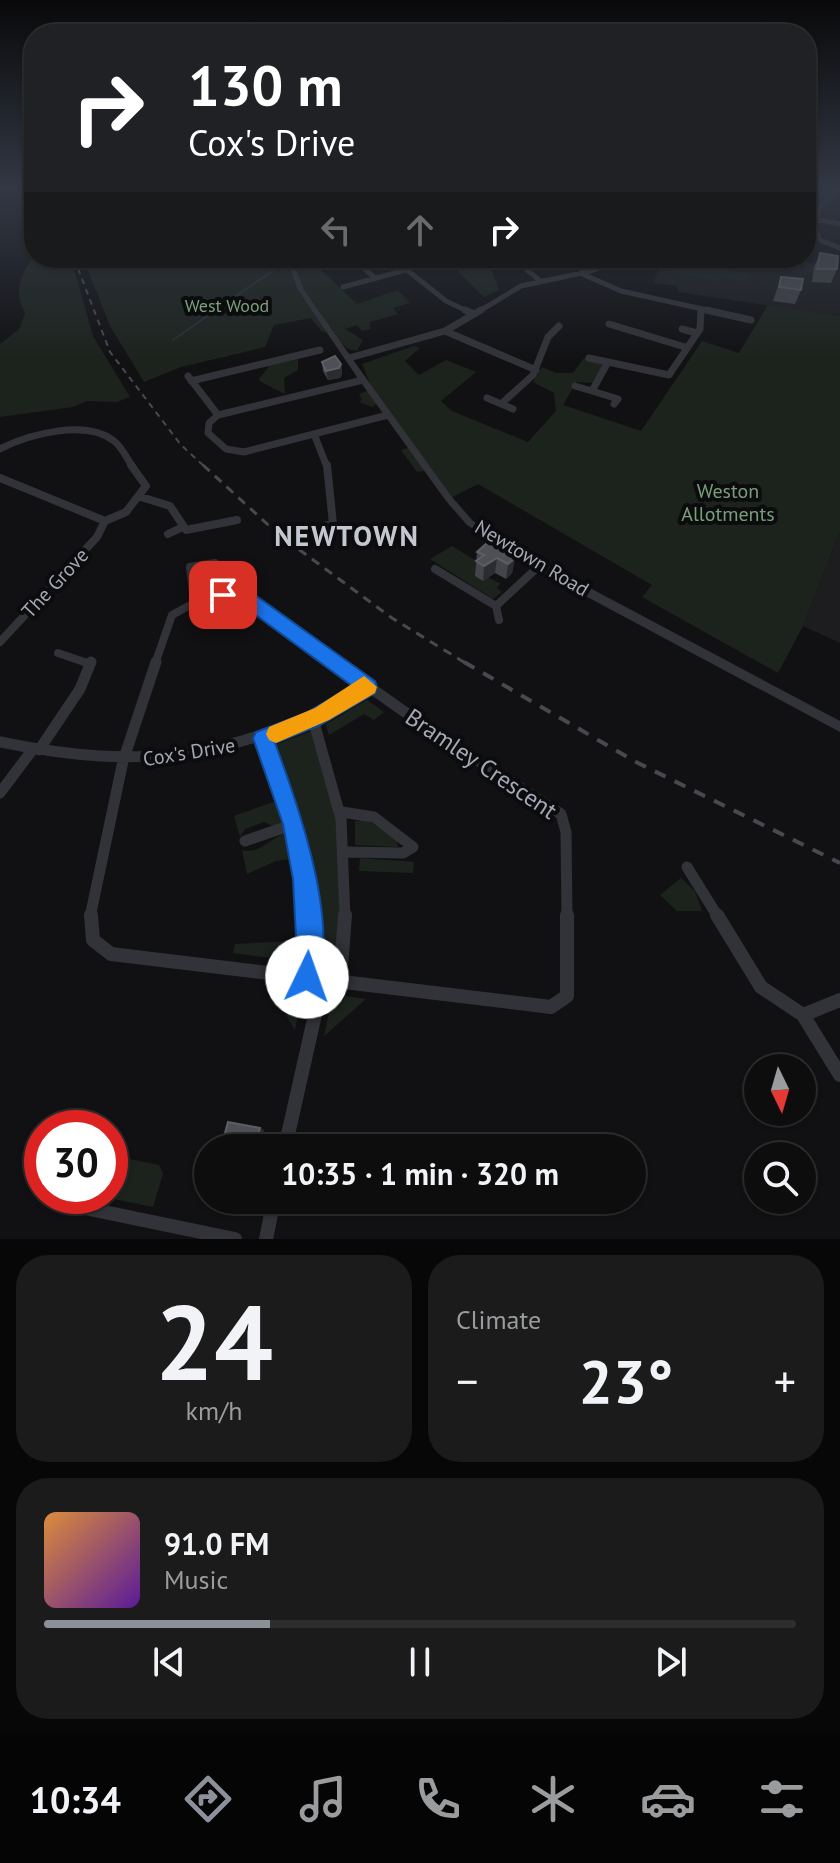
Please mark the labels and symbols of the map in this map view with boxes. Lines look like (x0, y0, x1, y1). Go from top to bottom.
park label: West Wood (185, 294, 269, 317)
park label: Weston Allotments (681, 478, 775, 527)
street label: Newtown Road (470, 514, 594, 602)
district label: NEWTOWN (274, 517, 420, 554)
street label: The Grove (16, 542, 94, 624)
pin (189, 561, 257, 629)
street label: Bramley Crescent (399, 701, 563, 826)
street label: Cox's Drive (141, 732, 237, 772)
position arrow (265, 935, 349, 1019)
north arrow (744, 1054, 816, 1126)
speed limit sign: 30 (24, 1110, 128, 1214)

